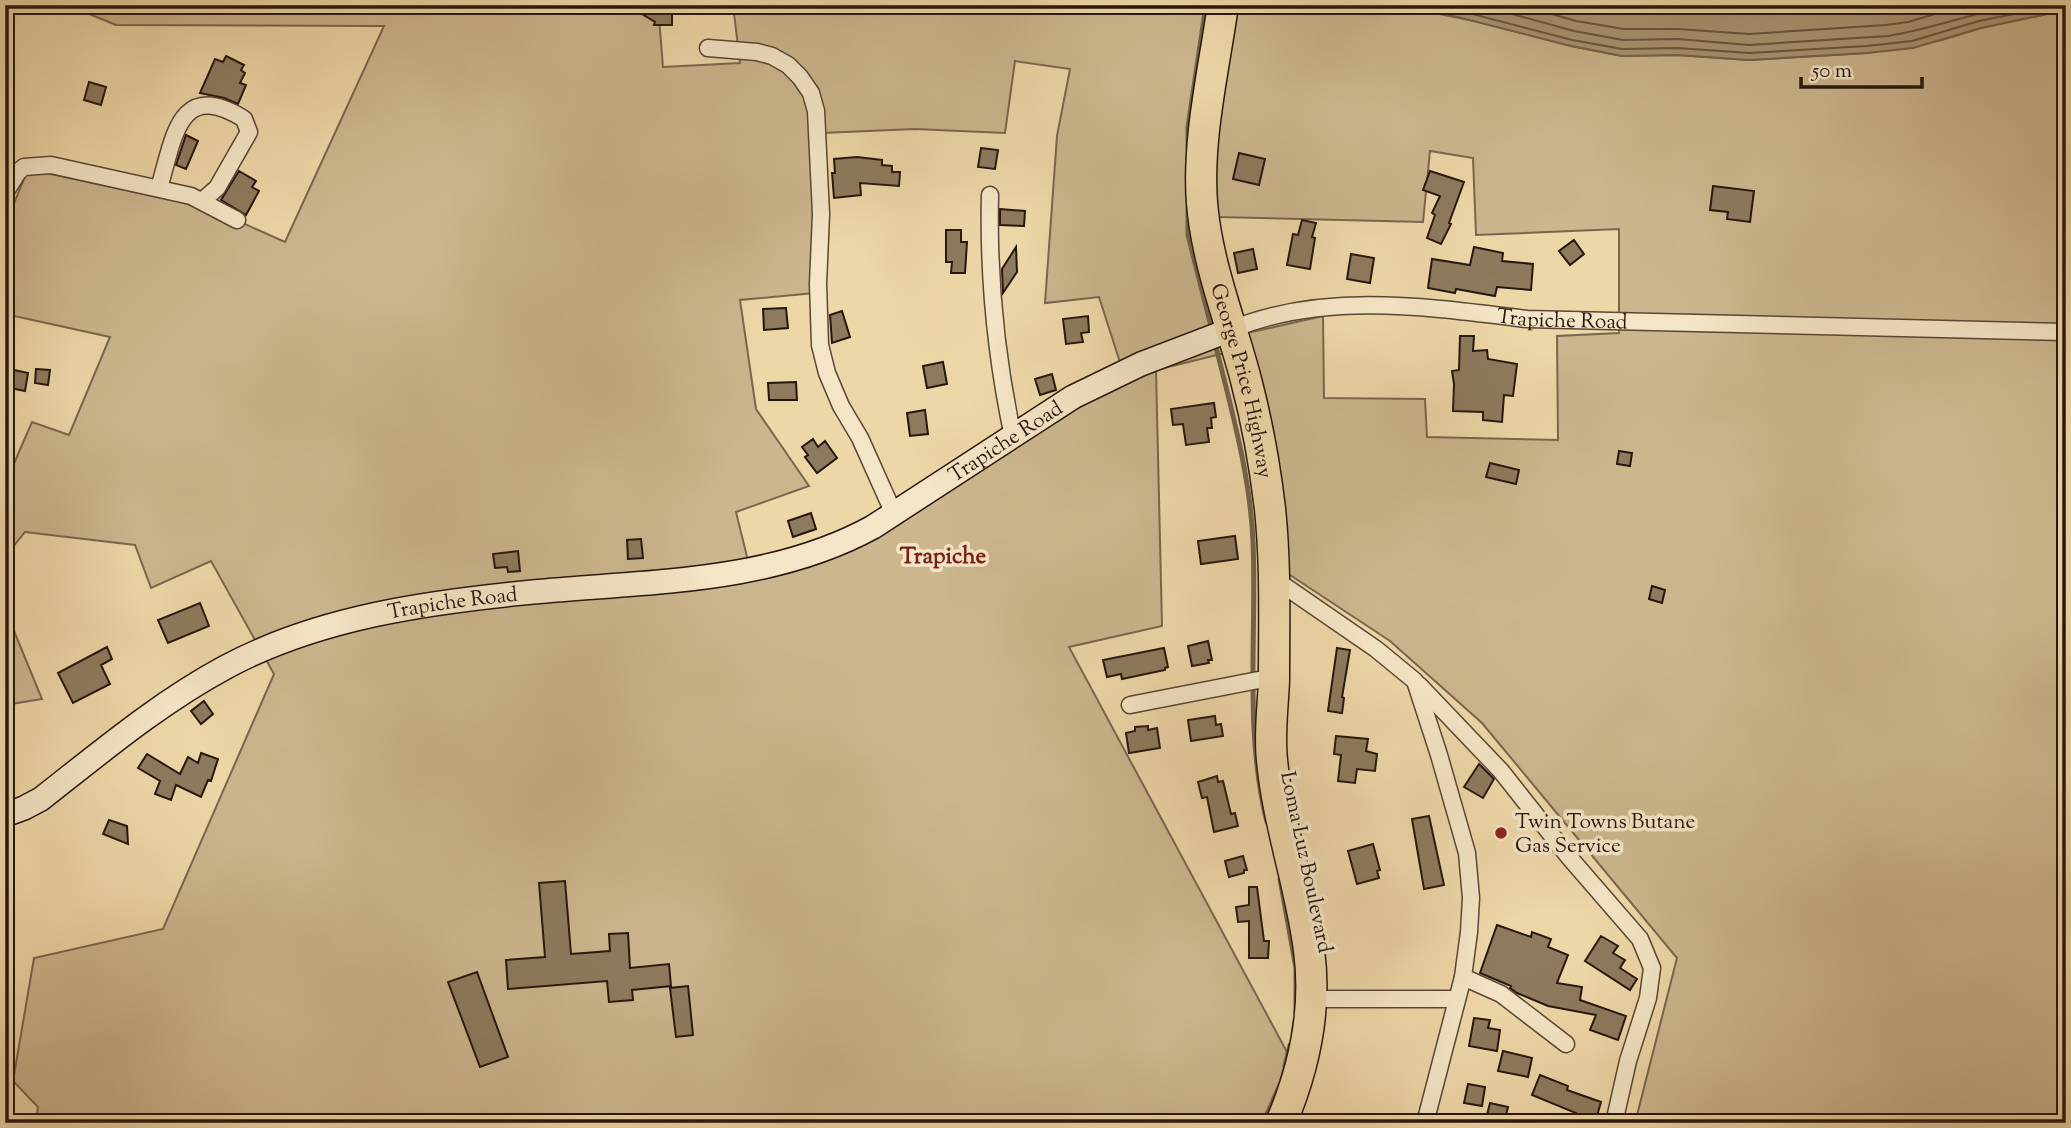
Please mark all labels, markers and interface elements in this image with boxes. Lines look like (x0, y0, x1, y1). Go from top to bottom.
scale bar (1801, 46, 1922, 90)
text: 50 m (1811, 57, 1852, 87)
street label: George Price Highway (1201, 280, 1279, 481)
street label: Trapiche Road (1495, 302, 1628, 338)
street label: Trapiche Road (943, 394, 1070, 491)
district label: Trapiche (900, 541, 987, 574)
street label: Trapiche Road (385, 581, 519, 629)
street label: Loma Luz Boulevard (1271, 769, 1339, 956)
place label: Twin Towns Butane Gas Service (1515, 808, 1695, 862)
marker: Twin Towns Butane Gas Service (1493, 825, 1509, 841)

